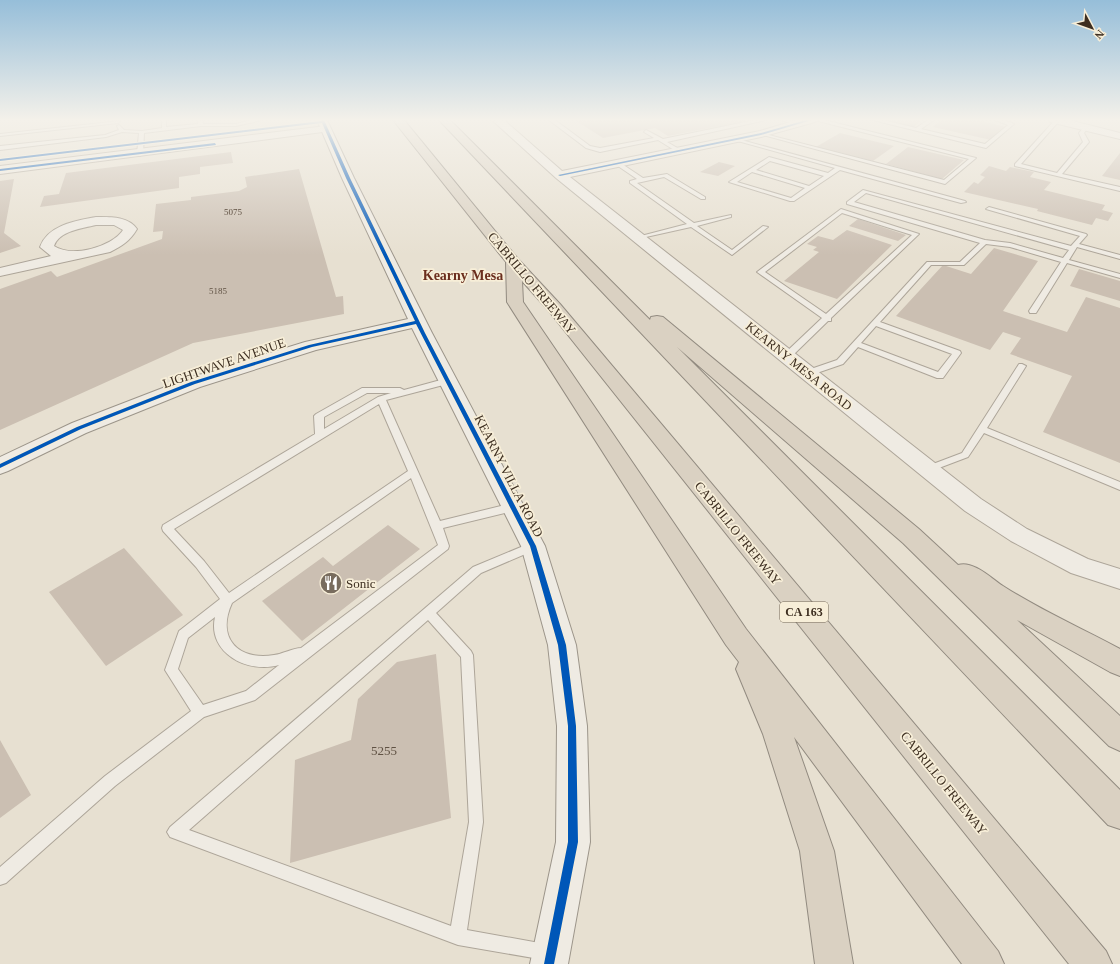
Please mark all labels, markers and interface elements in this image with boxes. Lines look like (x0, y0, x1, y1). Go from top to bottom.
north arrow (1072, 8, 1112, 48)
text: N (1092, 28, 1107, 42)
house number: 5075 (224, 207, 243, 217)
street label: CABRILLO FREEWAY (485, 229, 579, 337)
district label: Kearny Mesa (423, 268, 503, 283)
house number: 5185 (209, 286, 228, 296)
street label: KEARNY MESA ROAD (743, 319, 855, 413)
street label: LIGHTWAVE AVENUE (160, 335, 288, 391)
street label: KEARNY VILLA ROAD (472, 412, 546, 540)
street label: CABRILLO FREEWAY (692, 478, 785, 588)
restaurant icon: Sonic (318, 570, 344, 596)
place label: Sonic (346, 576, 376, 591)
road number: CA 163 (780, 602, 828, 622)
street label: CABRILLO FREEWAY (898, 728, 991, 838)
house number: 5255 (371, 743, 397, 758)

